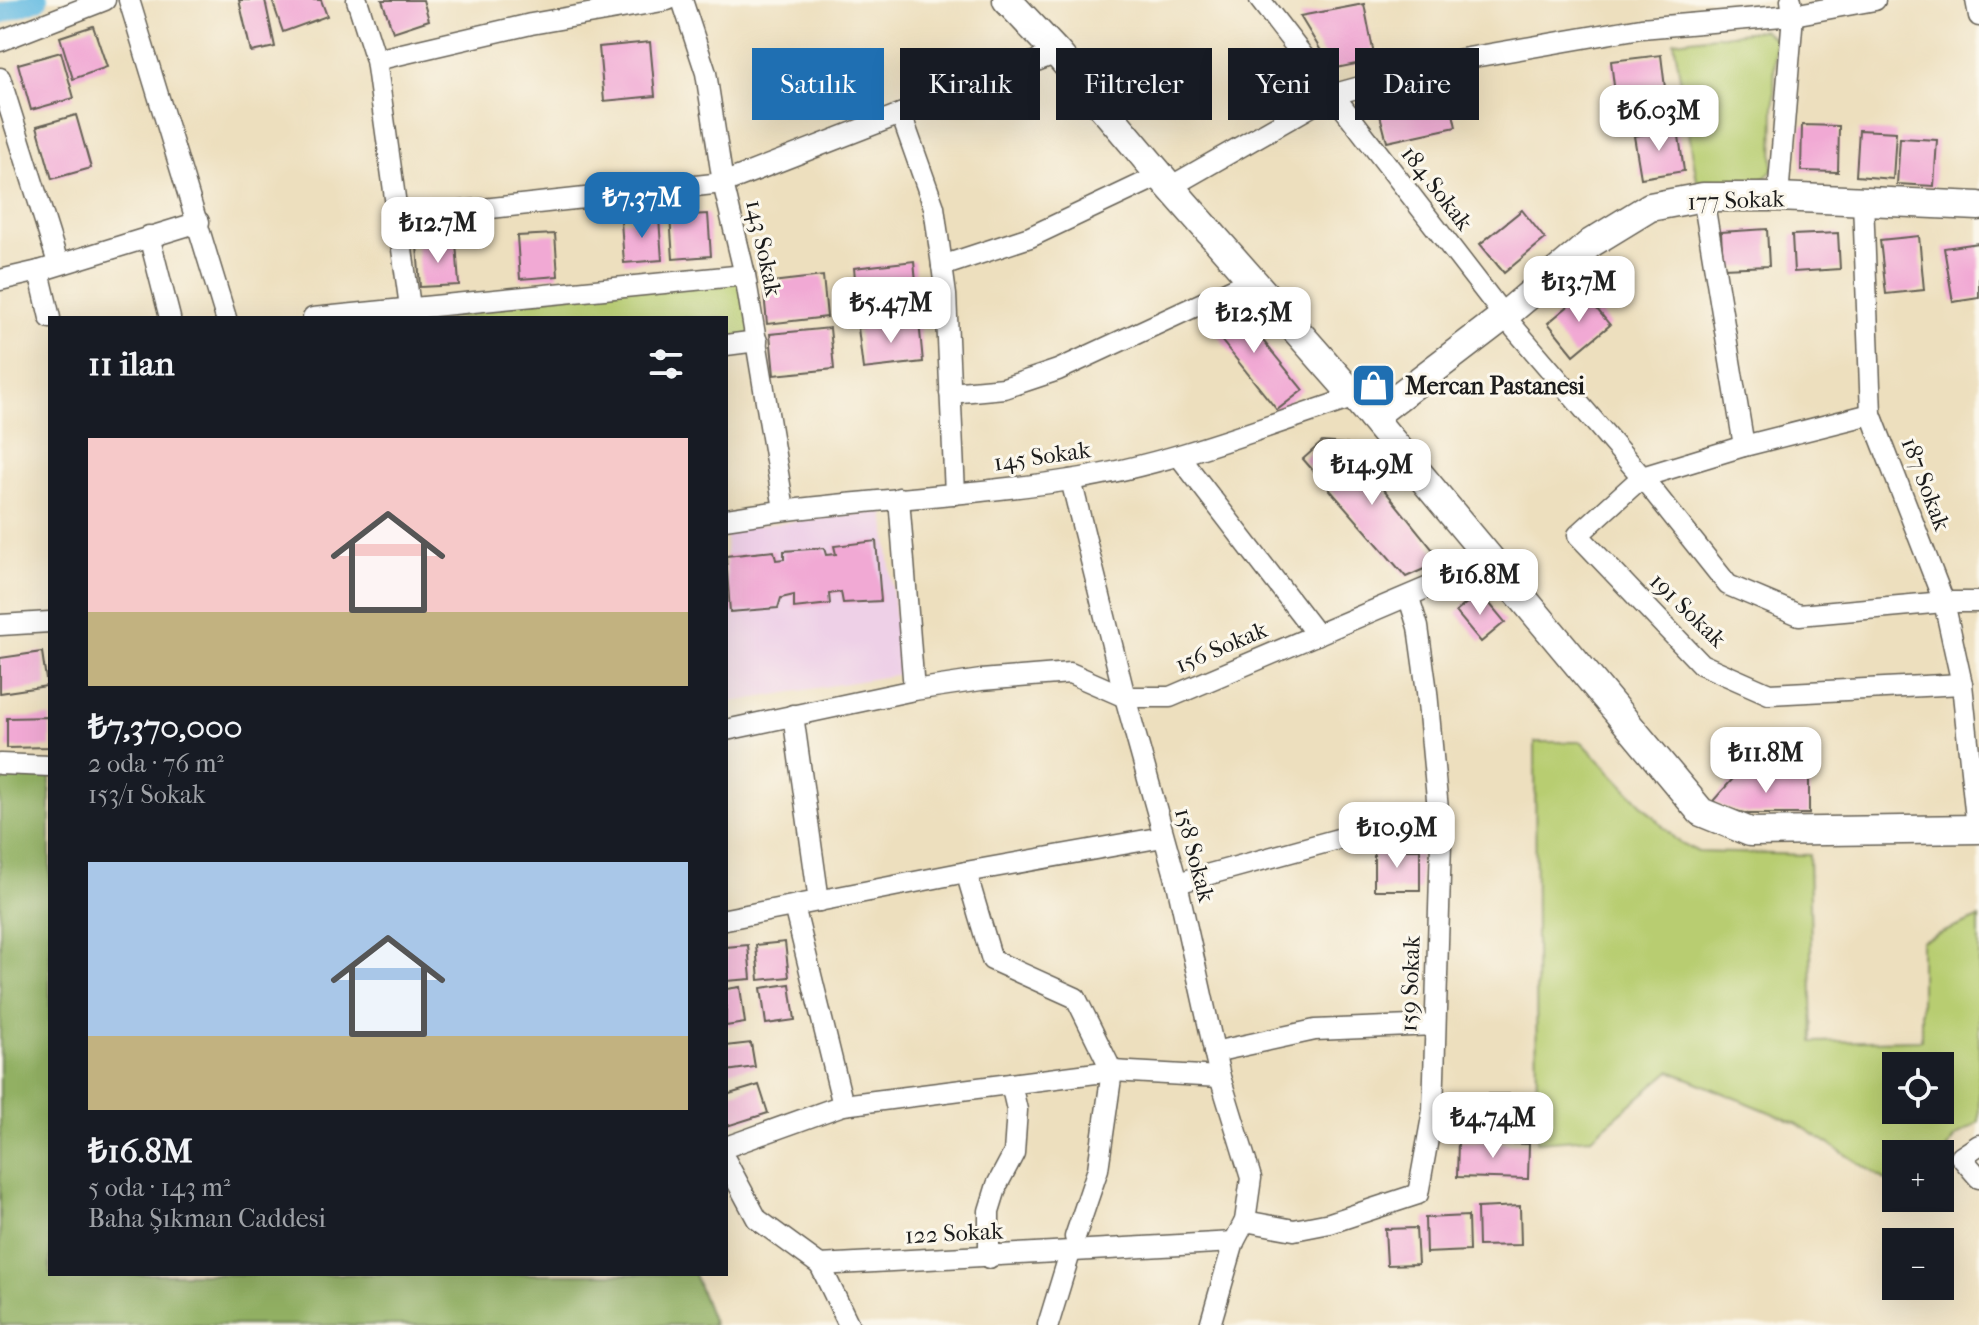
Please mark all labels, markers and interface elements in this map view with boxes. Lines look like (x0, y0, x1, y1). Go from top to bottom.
chip: Satılık (752, 48, 884, 120)
chip: Kiralık (900, 48, 1040, 120)
chip: Filtreler (1056, 48, 1212, 120)
chip: Yeni (1228, 48, 1339, 120)
chip: Daire (1355, 48, 1479, 120)
pin: ₺6.03M (1594, 85, 1724, 153)
text: ₺6.03M (1618, 95, 1700, 126)
street label: 184 Sokak (1395, 140, 1479, 237)
pin: ₺7.37M (577, 172, 707, 240)
text: ₺7.37M (603, 182, 681, 213)
street label: 177 Sokak (1687, 184, 1786, 216)
pin: ₺12.7M (373, 197, 503, 265)
street label: 143 Sokak (740, 197, 788, 299)
text: ₺12.7M (399, 207, 477, 238)
pin: ₺13.7M (1514, 256, 1644, 324)
text: ₺13.7M (1542, 266, 1616, 297)
pin: ₺5.47M (826, 277, 956, 345)
text: ₺5.47M (850, 287, 932, 318)
pin: ₺12.5M (1189, 287, 1319, 355)
text: ₺12.5M (1216, 297, 1292, 328)
icon: filters (644, 342, 688, 386)
text: 11 ilan (88, 344, 174, 384)
shop icon: Mercan Pastanesi (1350, 362, 1398, 410)
place label: Mercan Pastanesi (1405, 372, 1586, 400)
street label: 187 Sokak (1895, 433, 1957, 535)
street label: 145 Sokak (992, 435, 1093, 477)
pin: ₺14.9M (1307, 439, 1437, 507)
text: ₺14.9M (1331, 449, 1413, 480)
icon: home (316, 490, 460, 634)
pin: ₺16.8M (1415, 549, 1545, 617)
text: ₺16.8M (1440, 559, 1520, 590)
street label: 191 Sokak (1644, 567, 1732, 654)
street label: 156 Sokak (1171, 615, 1272, 679)
text: ₺7,370,000 (88, 707, 242, 747)
pin: ₺11.8M (1701, 727, 1831, 795)
text: ₺11.8M (1728, 737, 1804, 768)
text: 2 oda · 76 m² (88, 748, 224, 779)
text: 153/1 Sokak (88, 779, 205, 810)
pin: ₺10.9M (1332, 802, 1462, 870)
street label: 158 Sokak (1169, 805, 1221, 906)
text: ₺10.9M (1357, 812, 1437, 843)
icon: home (316, 914, 460, 1058)
street label: 159 Sokak (1394, 935, 1426, 1033)
map controls (1882, 1052, 1954, 1300)
button: locate (1882, 1052, 1954, 1124)
pin: ₺4.74M (1428, 1092, 1558, 1160)
text: ₺4.74M (1450, 1102, 1536, 1133)
text: ₺16.8M (88, 1131, 193, 1171)
button: + (1882, 1140, 1954, 1212)
text: 5 oda · 143 m² (88, 1172, 230, 1203)
text: Baha Şıkman Caddesi (88, 1203, 326, 1234)
street label: 122 Sokak (904, 1216, 1005, 1250)
button: − (1882, 1228, 1954, 1300)

